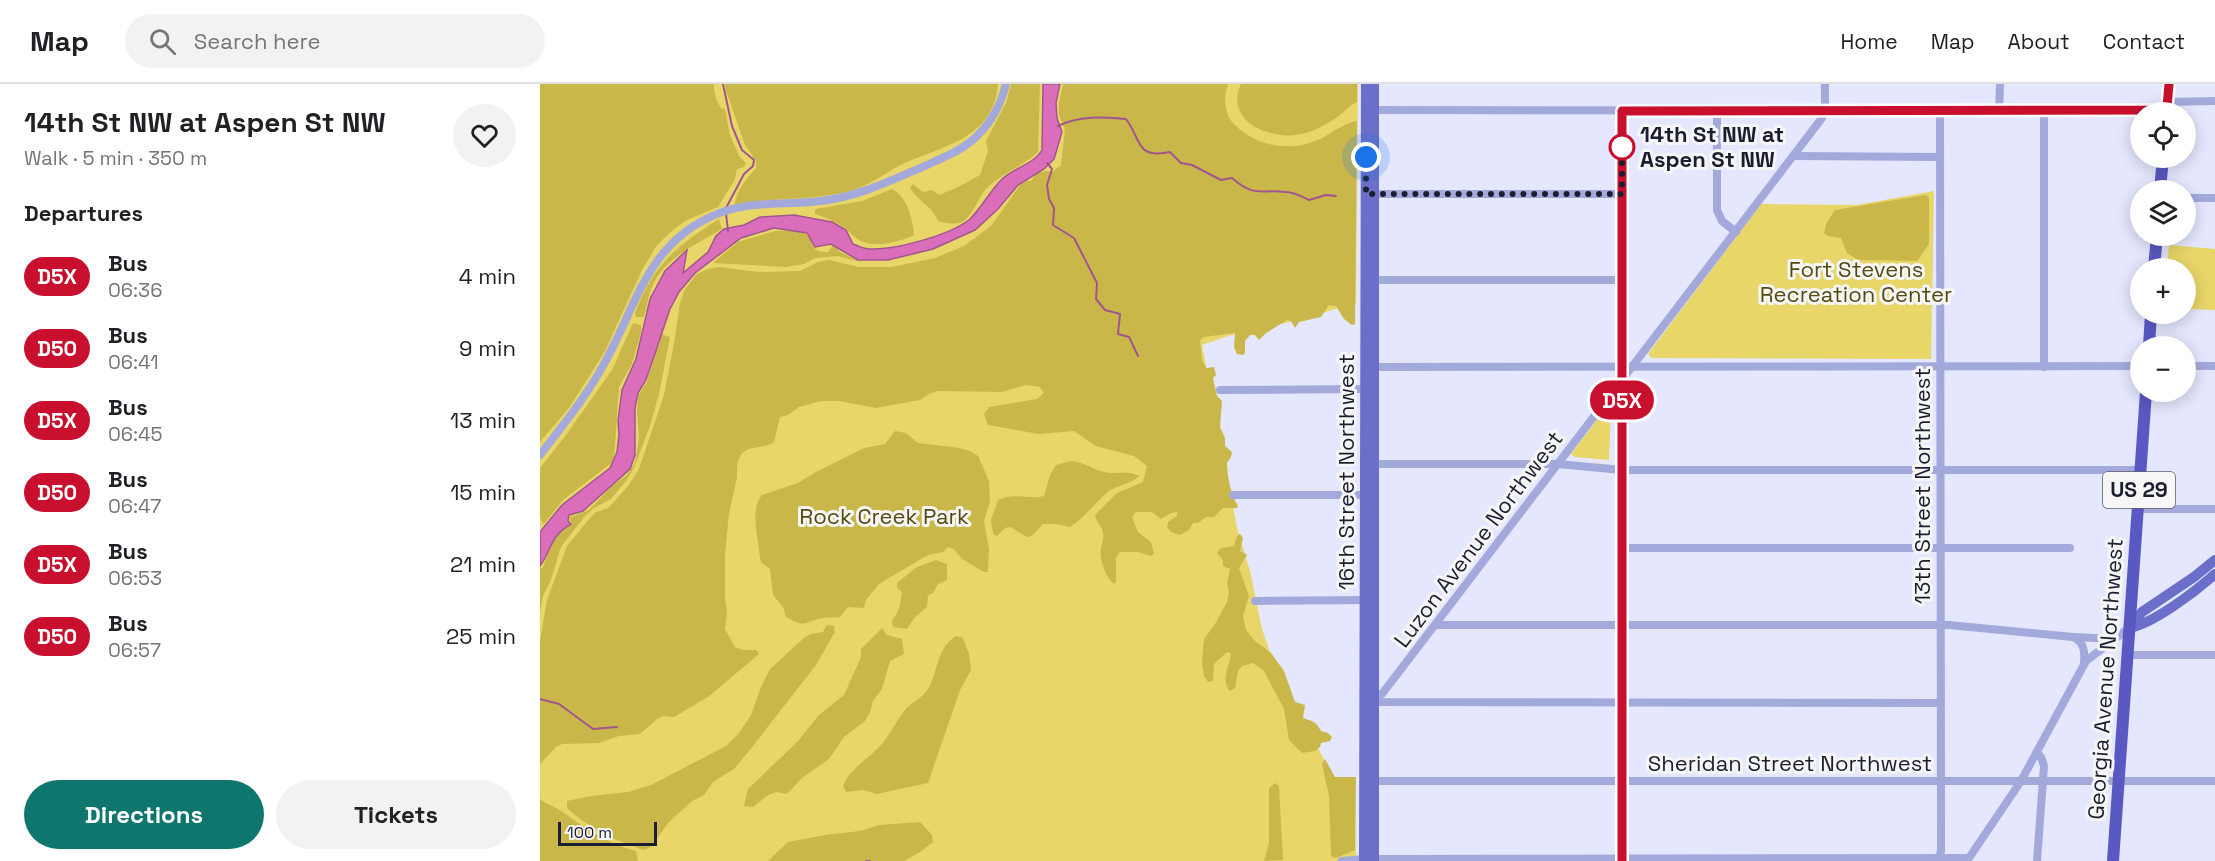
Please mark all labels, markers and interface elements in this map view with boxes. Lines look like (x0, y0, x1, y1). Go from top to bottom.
search box (125, 14, 545, 68)
text: Map (30, 23, 89, 59)
icon: search (146, 25, 179, 58)
text: Search here (194, 27, 321, 55)
text: Home (1840, 28, 1898, 55)
text: Map (1931, 28, 1975, 55)
text: About (2008, 28, 2070, 55)
text: Contact (2103, 28, 2185, 55)
map controls (2130, 102, 2196, 402)
button: locate (2130, 102, 2196, 168)
text: 14th St NW at Aspen St NW (24, 104, 386, 140)
button: heart (453, 104, 516, 167)
place label: 14th St NW at Aspen St NW (1640, 120, 1784, 173)
marker: 14th St NW at Aspen St NW (1609, 134, 1635, 160)
your location (1351, 142, 1381, 172)
text: Walk · 5 min · 350 m (24, 145, 207, 171)
button: layers (2130, 180, 2196, 246)
text: Departures (24, 199, 143, 227)
text: Bus (108, 249, 148, 277)
park label: Fort Stevens Recreation Center (1760, 255, 1952, 308)
button: + (2130, 258, 2196, 324)
text: 4 min (459, 262, 516, 290)
text: D5X (37, 263, 77, 290)
text: 06:36 (108, 277, 162, 303)
text: Bus (108, 321, 148, 349)
text: 9 min (459, 334, 516, 362)
text: D50 (37, 335, 77, 362)
button: − (2130, 336, 2196, 402)
text: 06:41 (108, 349, 159, 375)
street label: 16th Street Northwest (1332, 354, 1360, 590)
street label: 13th Street Northwest (1908, 368, 1936, 604)
line badge: D5X (1588, 380, 1656, 420)
text: D5X (1602, 387, 1642, 414)
text: Bus (108, 393, 148, 421)
text: 13 min (450, 406, 516, 434)
text: D5X (37, 407, 77, 434)
text: 06:45 (108, 421, 163, 447)
street label: Luzon Avenue Northwest (1387, 425, 1569, 653)
text: Bus (108, 465, 148, 493)
road number: US 29 (2103, 472, 2175, 508)
text: 15 min (450, 478, 516, 506)
text: D50 (37, 479, 77, 506)
text: 06:47 (108, 493, 161, 519)
park label: Rock Creek Park (799, 502, 969, 530)
text: Bus (108, 537, 148, 565)
street label: Georgia Avenue Northwest (2081, 537, 2129, 821)
text: 21 min (450, 550, 516, 578)
text: D5X (37, 551, 77, 578)
text: 06:53 (108, 565, 162, 591)
text: Bus (108, 609, 148, 637)
text: 25 min (446, 622, 516, 650)
text: D50 (37, 623, 77, 650)
text: 06:57 (108, 637, 161, 663)
street label: Sheridan Street Northwest (1648, 749, 1932, 777)
button: Directions (24, 780, 264, 849)
button: Tickets (276, 780, 516, 849)
scale bar (558, 819, 657, 846)
text: 100 m (567, 822, 612, 843)

